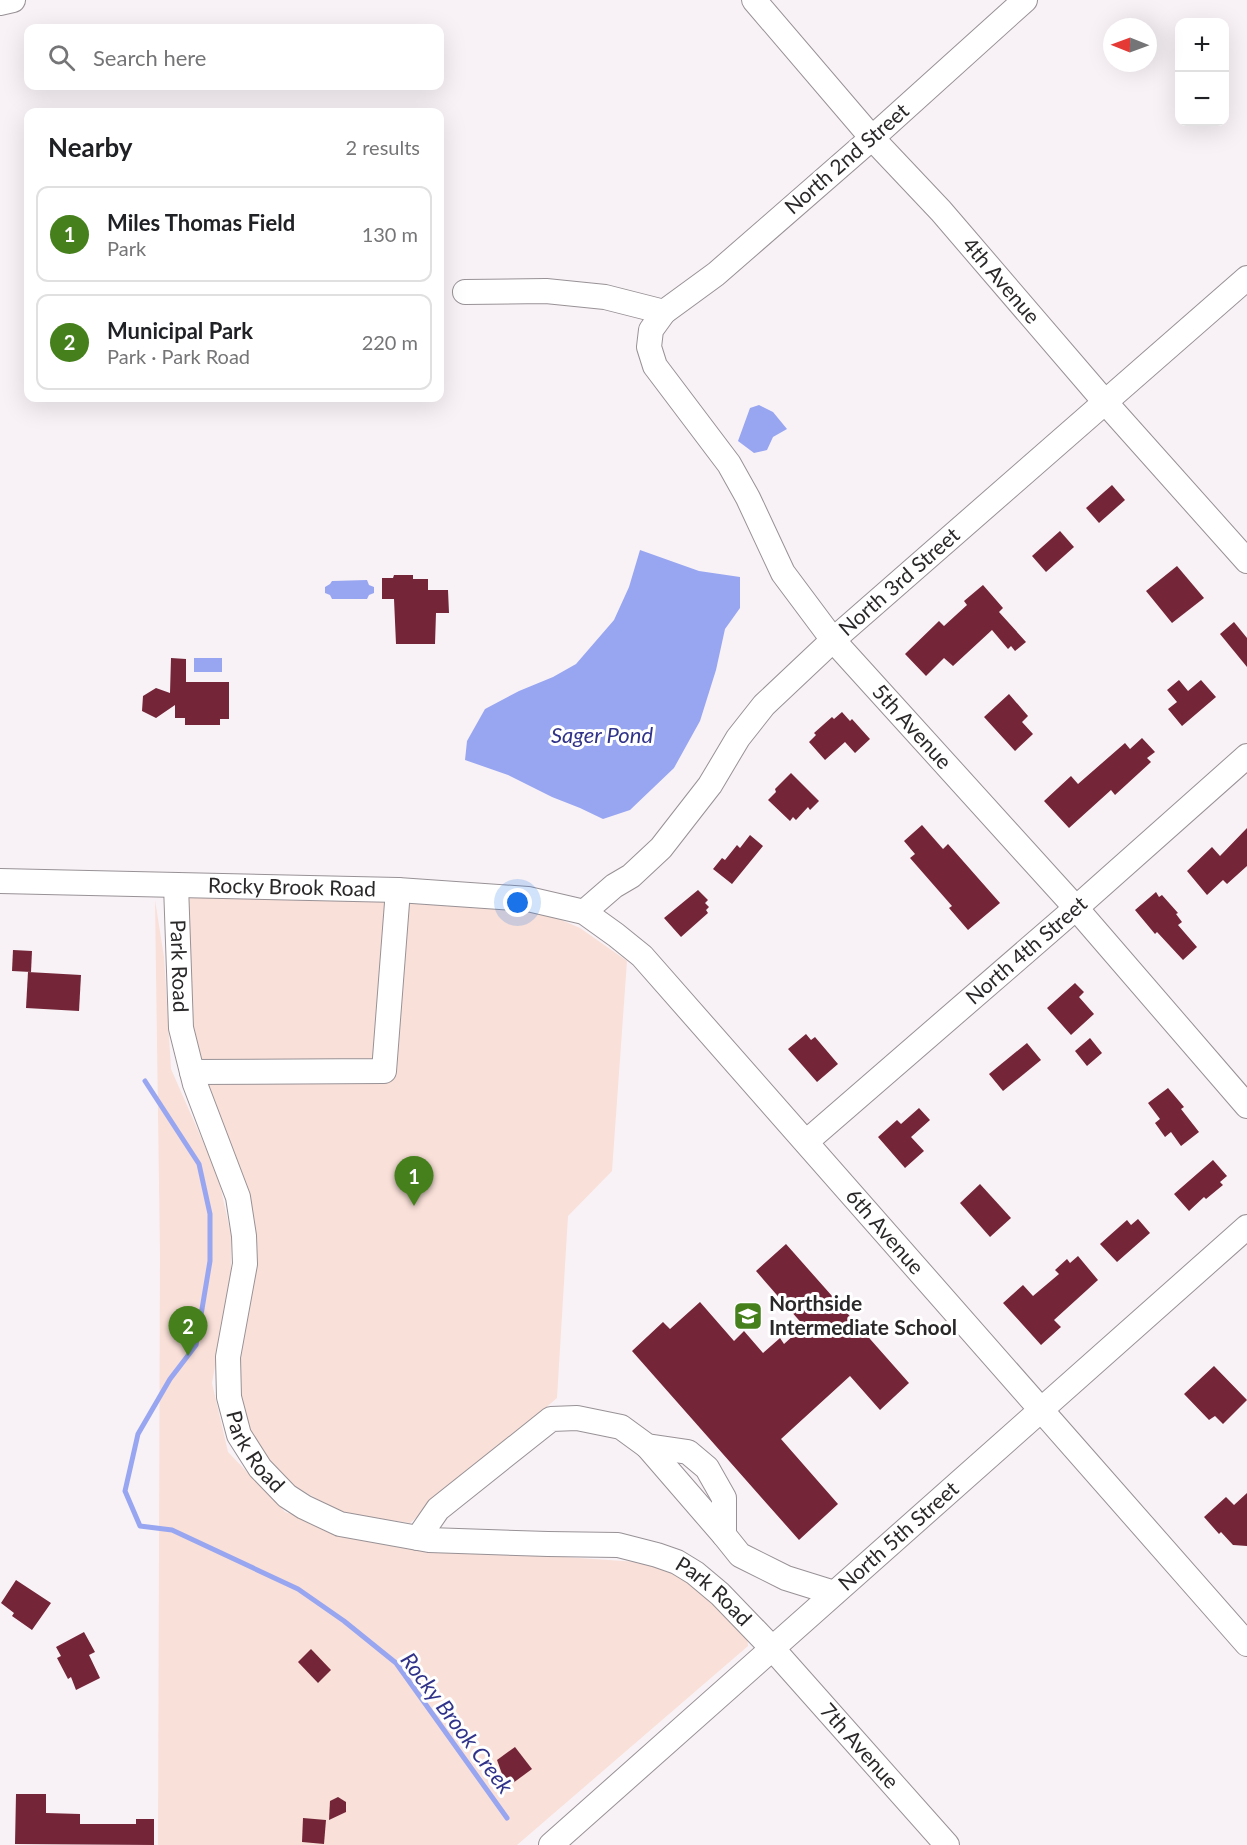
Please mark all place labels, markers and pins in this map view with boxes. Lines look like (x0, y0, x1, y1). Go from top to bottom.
pin: 1 (394, 1156, 434, 1206)
place label: Northside Intermediate School (769, 1290, 957, 1339)
school or university icon: Northside Intermediate School (732, 1300, 764, 1332)
pin: 2 (168, 1306, 207, 1356)

